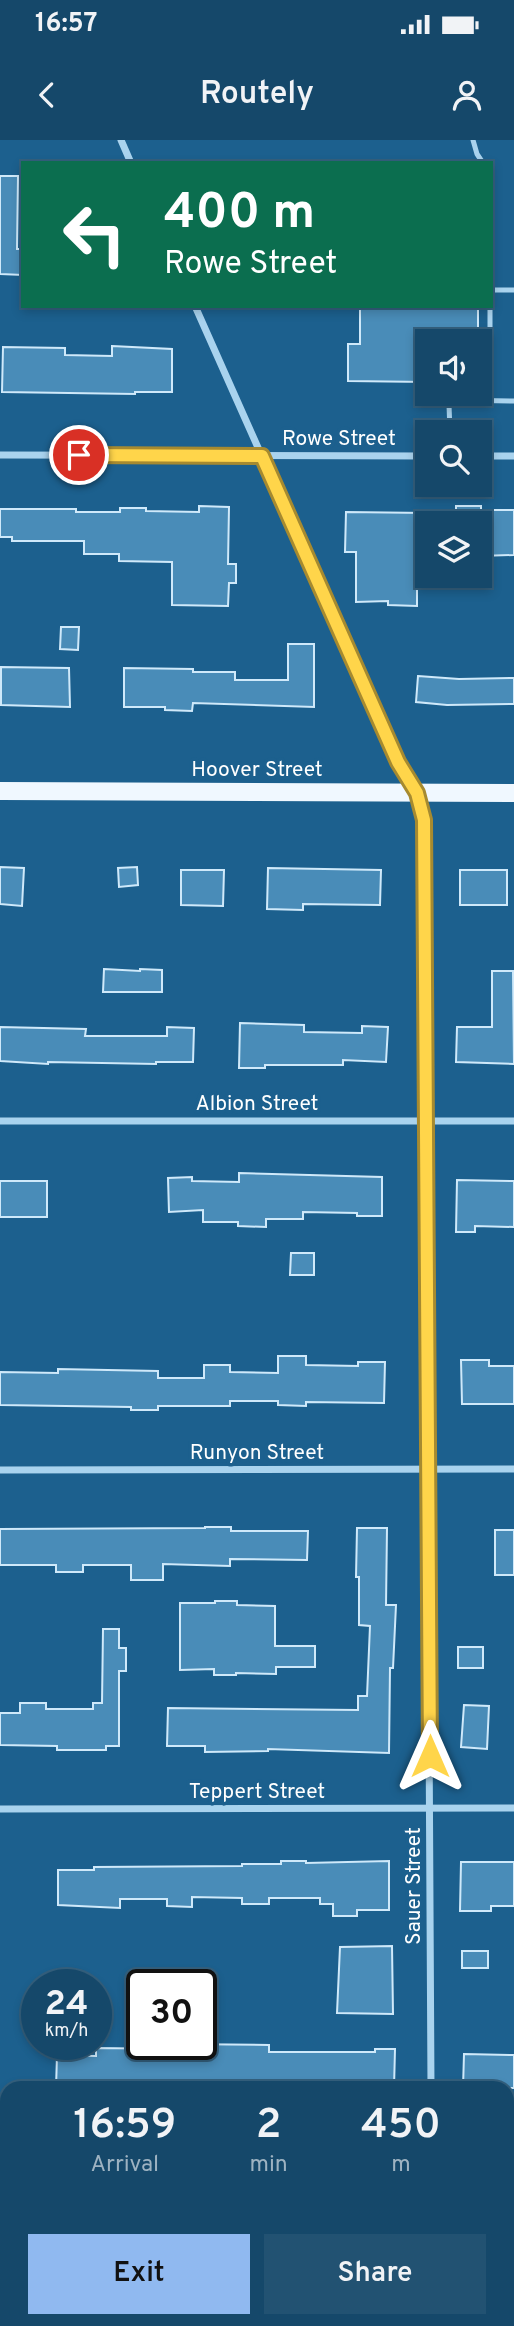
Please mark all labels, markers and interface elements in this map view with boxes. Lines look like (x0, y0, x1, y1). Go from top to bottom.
text: 16:57 (35, 8, 98, 41)
text: Routely (200, 75, 314, 115)
icon: back (28, 76, 66, 114)
icon: person (448, 76, 486, 114)
text: 400 m (164, 184, 315, 246)
icon: left (49, 189, 140, 280)
text: Rowe Street (164, 245, 337, 285)
map controls (415, 329, 492, 588)
button: sound (415, 329, 492, 406)
button: search (415, 420, 492, 497)
pin (49, 425, 109, 485)
street label: Rowe Street (282, 426, 396, 453)
icon: arrive (60, 436, 98, 474)
button: layers (415, 511, 492, 588)
street label: Hoover Street (191, 757, 323, 784)
street label: Albion Street (195, 1091, 319, 1118)
street label: Runyon Street (190, 1440, 324, 1467)
position arrow (393, 1719, 467, 1793)
street label: Teppert Street (189, 1779, 325, 1806)
street label: Sauer Street (401, 1827, 428, 1945)
speed limit sign: 30 (126, 1969, 217, 2060)
text: 24 (45, 1983, 88, 2027)
text: km/h (45, 2020, 88, 2043)
text: 16:59 (73, 2100, 176, 2153)
text: 2 (256, 2100, 282, 2153)
text: 450 (361, 2100, 441, 2153)
text: Arrival (90, 2151, 159, 2180)
text: min (250, 2151, 288, 2180)
text: m (391, 2151, 411, 2180)
button: Exit (28, 2234, 250, 2314)
button: Share (264, 2234, 486, 2314)

